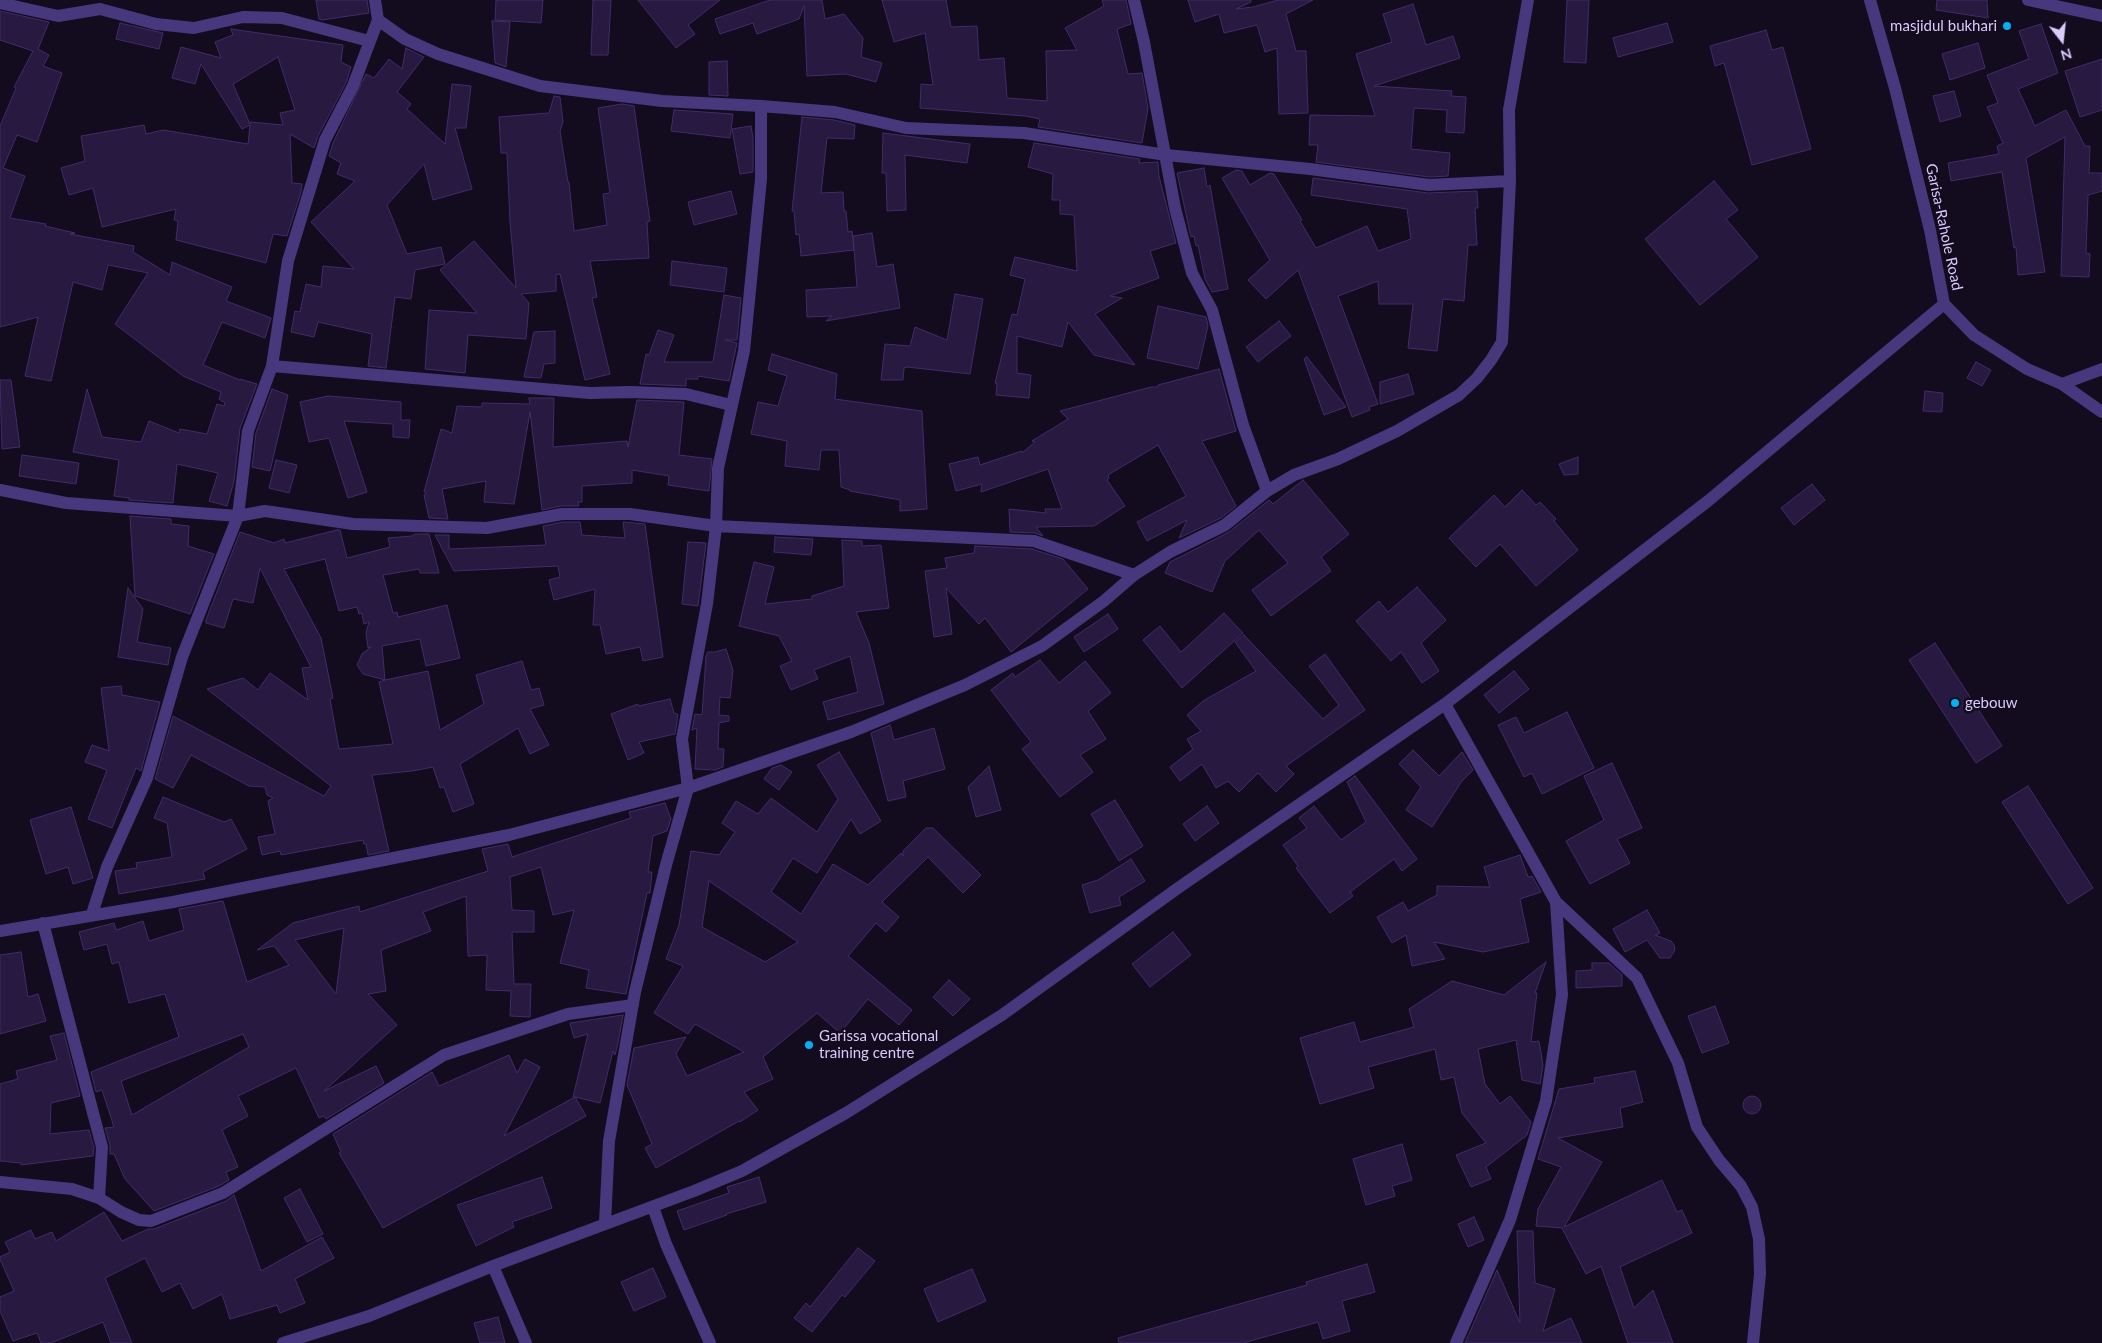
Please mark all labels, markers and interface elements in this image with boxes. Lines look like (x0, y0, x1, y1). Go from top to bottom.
north arrow (2037, 15, 2087, 65)
place label: masjidul bukhari (1890, 17, 1997, 35)
marker: masjidul bukhari (2001, 20, 2013, 32)
text: N (2059, 45, 2074, 65)
street label: Garisa-Rahole Road (1922, 162, 1966, 292)
place label: gebouw (1965, 694, 2018, 712)
marker: gebouw (1949, 697, 1961, 709)
place label: Garissa vocational training centre (819, 1027, 938, 1062)
marker: Garissa vocational training centre (803, 1039, 815, 1051)

